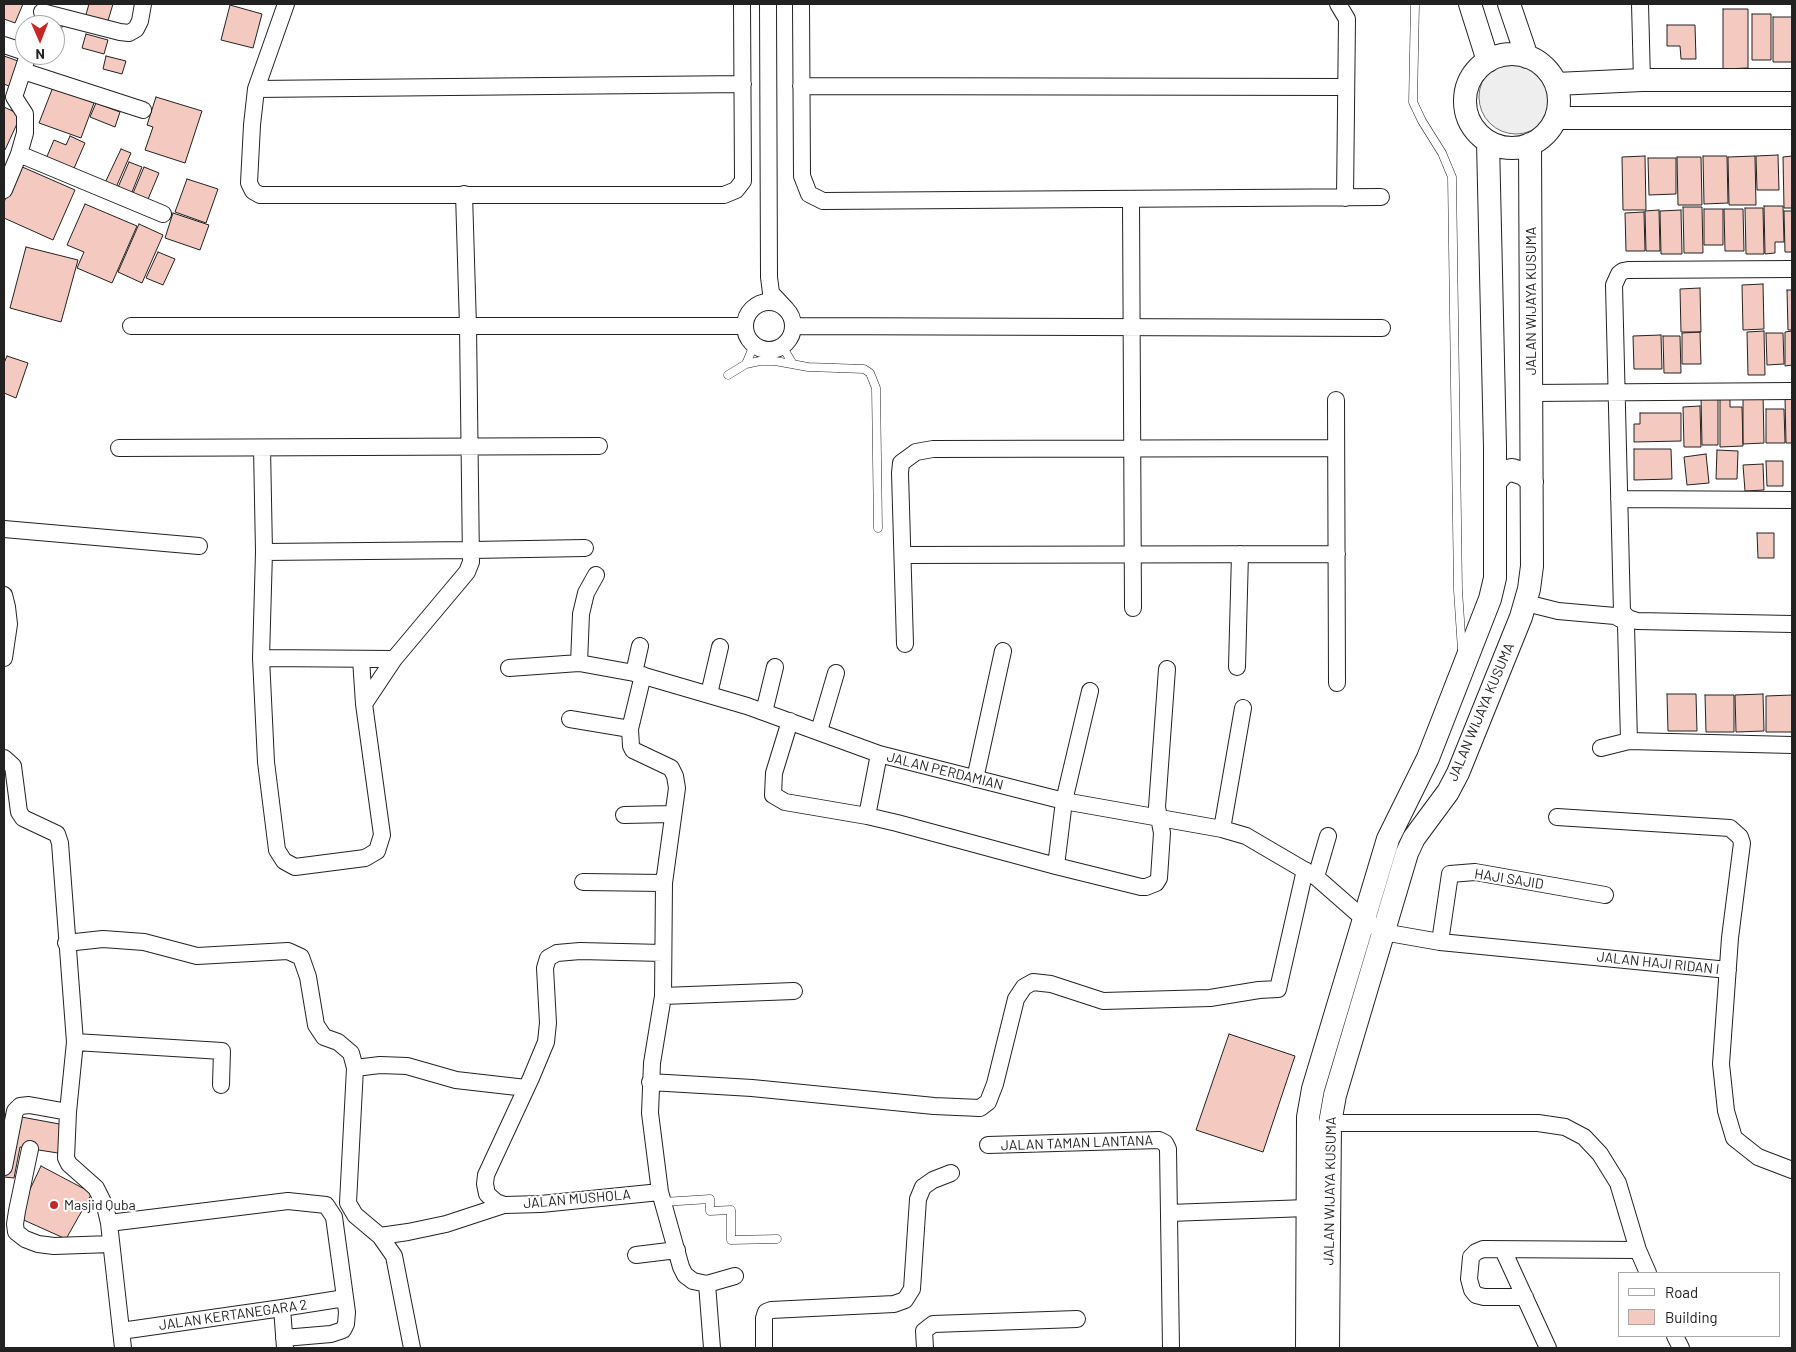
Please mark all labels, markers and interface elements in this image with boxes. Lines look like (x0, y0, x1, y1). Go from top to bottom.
north arrow (15, 15, 65, 65)
text: N (35, 46, 45, 63)
street label: JALAN WIJAYA KUSUMA (1523, 227, 1539, 375)
street label: JALAN WIJAYA KUSUMA (1444, 640, 1518, 784)
street label: JALAN PERDAMIAN (885, 748, 1005, 794)
street label: HAJI SAJID (1473, 865, 1545, 893)
street label: JALAN HAJI RIDAN I (1596, 948, 1720, 978)
street label: JALAN WIJAYA KUSUMA (1320, 1116, 1340, 1266)
street label: JALAN TAMAN LANTANA (1001, 1132, 1153, 1154)
street label: JALAN MUSHOLA (523, 1186, 631, 1212)
place label: Masjid Quba (64, 1197, 136, 1213)
marker: Masjid Quba (48, 1199, 60, 1211)
legend (1618, 1272, 1781, 1337)
text: Road (1665, 1283, 1698, 1301)
street label: JALAN KERTANEGARA 2 (158, 1296, 308, 1334)
text: Building (1665, 1308, 1718, 1326)

